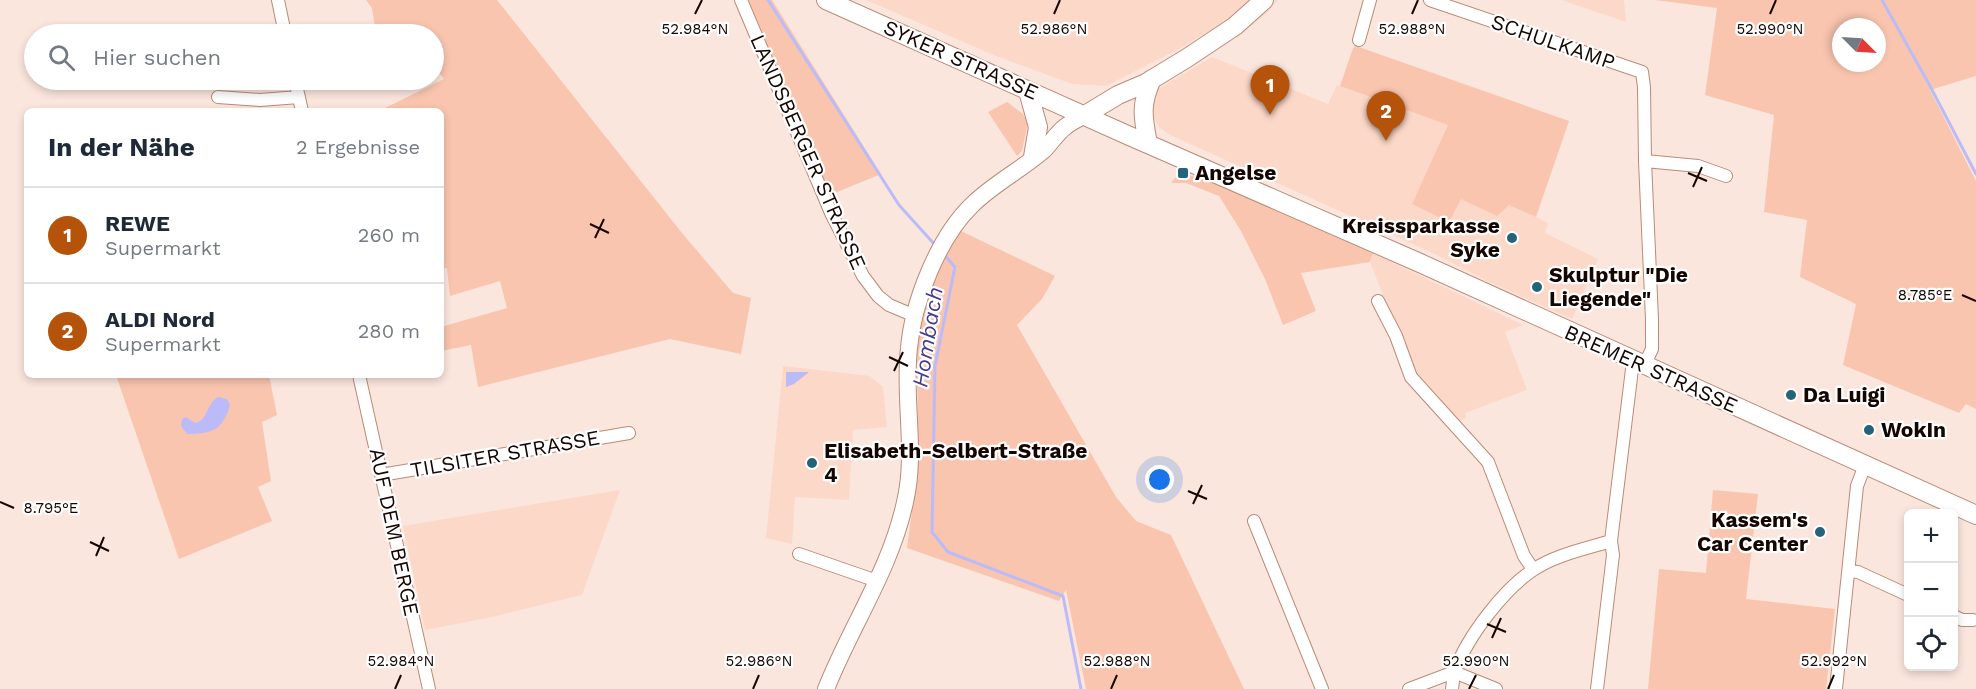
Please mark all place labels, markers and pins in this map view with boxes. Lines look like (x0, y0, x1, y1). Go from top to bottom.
pin: 1 (1250, 66, 1290, 115)
pin: 2 (1366, 92, 1406, 141)
place label: Angelse (1195, 160, 1276, 185)
marker: Angelse (1176, 166, 1190, 180)
place label: Kreissparkasse Syke (1342, 213, 1500, 262)
marker: Kreissparkasse Syke (1505, 231, 1519, 245)
place label: Skulptur "Die Liegende" (1549, 262, 1688, 311)
marker: Skulptur "Die Liegende" (1530, 280, 1544, 294)
place label: Da Luigi (1803, 382, 1885, 407)
marker: Da Luigi (1784, 388, 1798, 402)
place label: WokIn (1881, 417, 1946, 442)
marker: WokIn (1862, 423, 1876, 437)
place label: Elisabeth-Selbert-Straße 4 (824, 438, 1087, 487)
marker: Elisabeth-Selbert-Straße 4 (805, 456, 819, 470)
place label: Kassem's Car Center (1697, 507, 1808, 556)
marker: Kassem's Car Center (1813, 525, 1827, 539)

